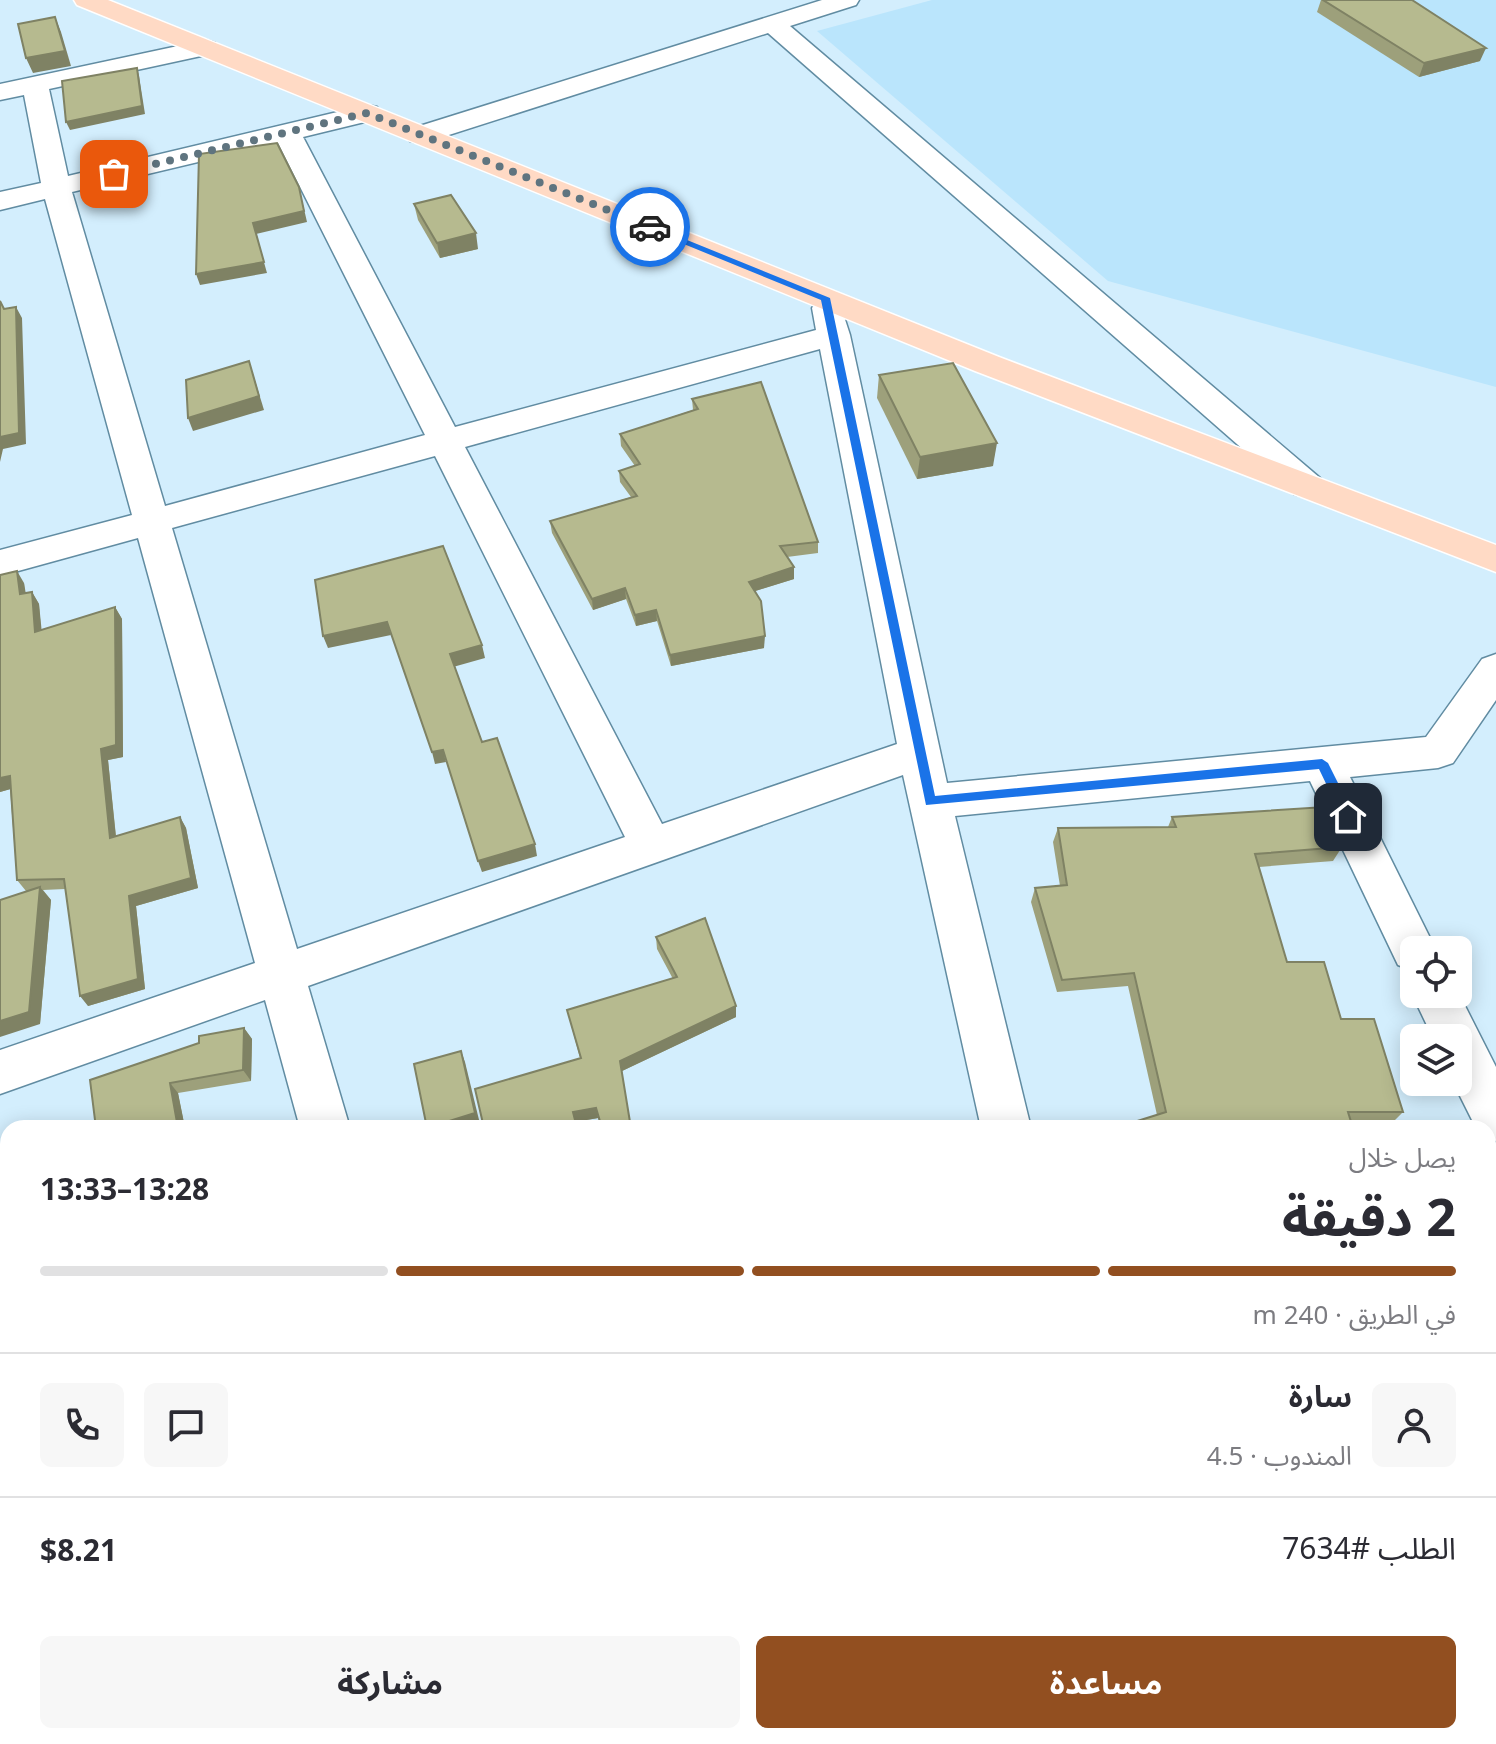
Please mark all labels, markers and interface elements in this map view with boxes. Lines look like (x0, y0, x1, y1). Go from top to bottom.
pin (80, 140, 148, 208)
icon: bag (92, 152, 136, 196)
courier (610, 187, 690, 267)
icon: car (628, 205, 672, 249)
pin (1314, 783, 1382, 851)
icon: home (1326, 795, 1370, 839)
map controls (1400, 936, 1472, 1096)
button: locate (1400, 936, 1472, 1008)
button: layers (1400, 1024, 1472, 1096)
text: يصل خلال (1349, 1139, 1456, 1175)
text: 13:28–13:33 (40, 1168, 209, 1209)
text: 2 دقيقة (1282, 1180, 1456, 1251)
text: في الطريق · 240 m (1253, 1296, 1456, 1332)
text: سارة (1289, 1375, 1352, 1416)
button: phone (40, 1383, 124, 1467)
button: chat (144, 1383, 228, 1467)
button: person (1372, 1383, 1456, 1467)
text: المندوب · 4.5 (1207, 1437, 1352, 1473)
text: الطلب #7634 (1282, 1527, 1456, 1568)
text: $8.21 (40, 1529, 117, 1570)
button: مشاركة (40, 1636, 740, 1728)
button: مساعدة (756, 1636, 1456, 1728)

